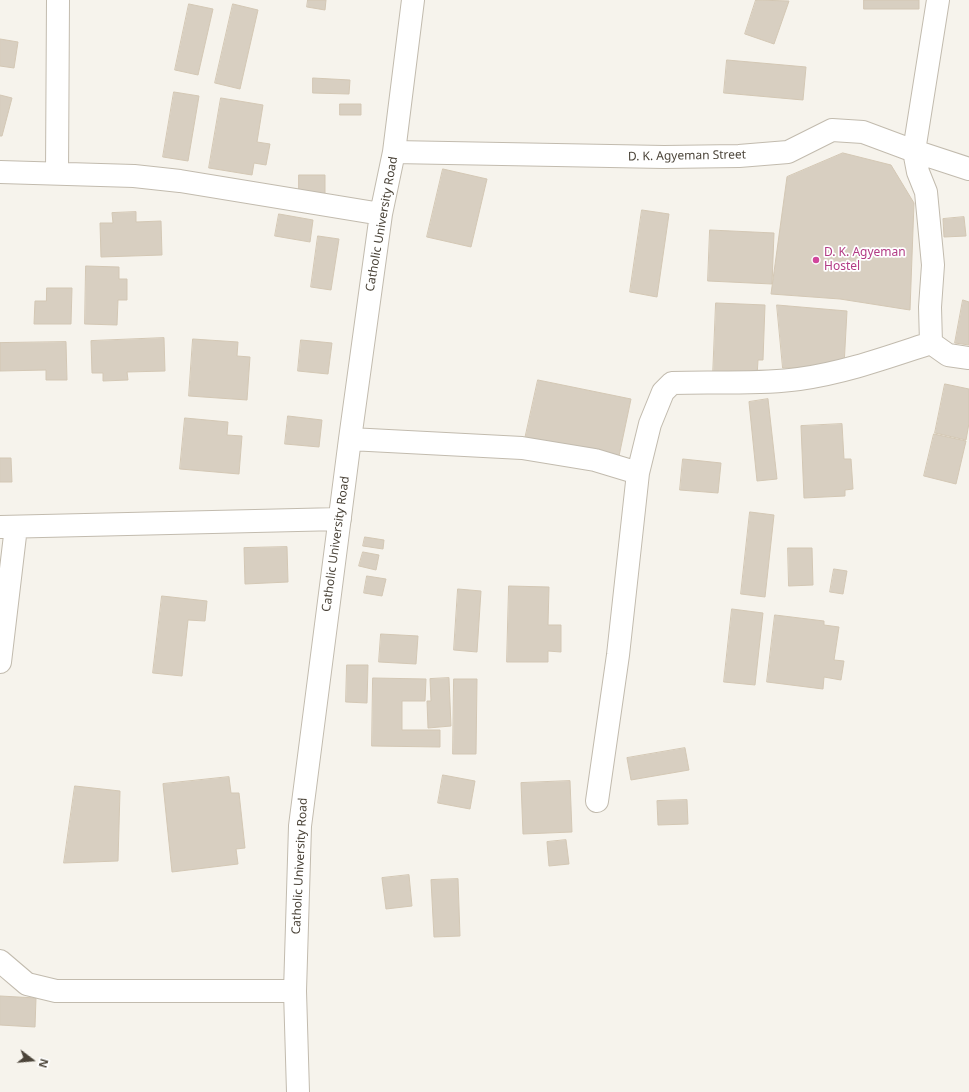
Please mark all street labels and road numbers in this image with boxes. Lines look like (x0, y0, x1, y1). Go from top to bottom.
street label: D. K. Agyeman Street (628, 148, 746, 164)
street label: Catholic University Road (363, 155, 401, 293)
street label: Catholic University Road (319, 475, 353, 613)
street label: Catholic University Road (289, 797, 311, 935)

